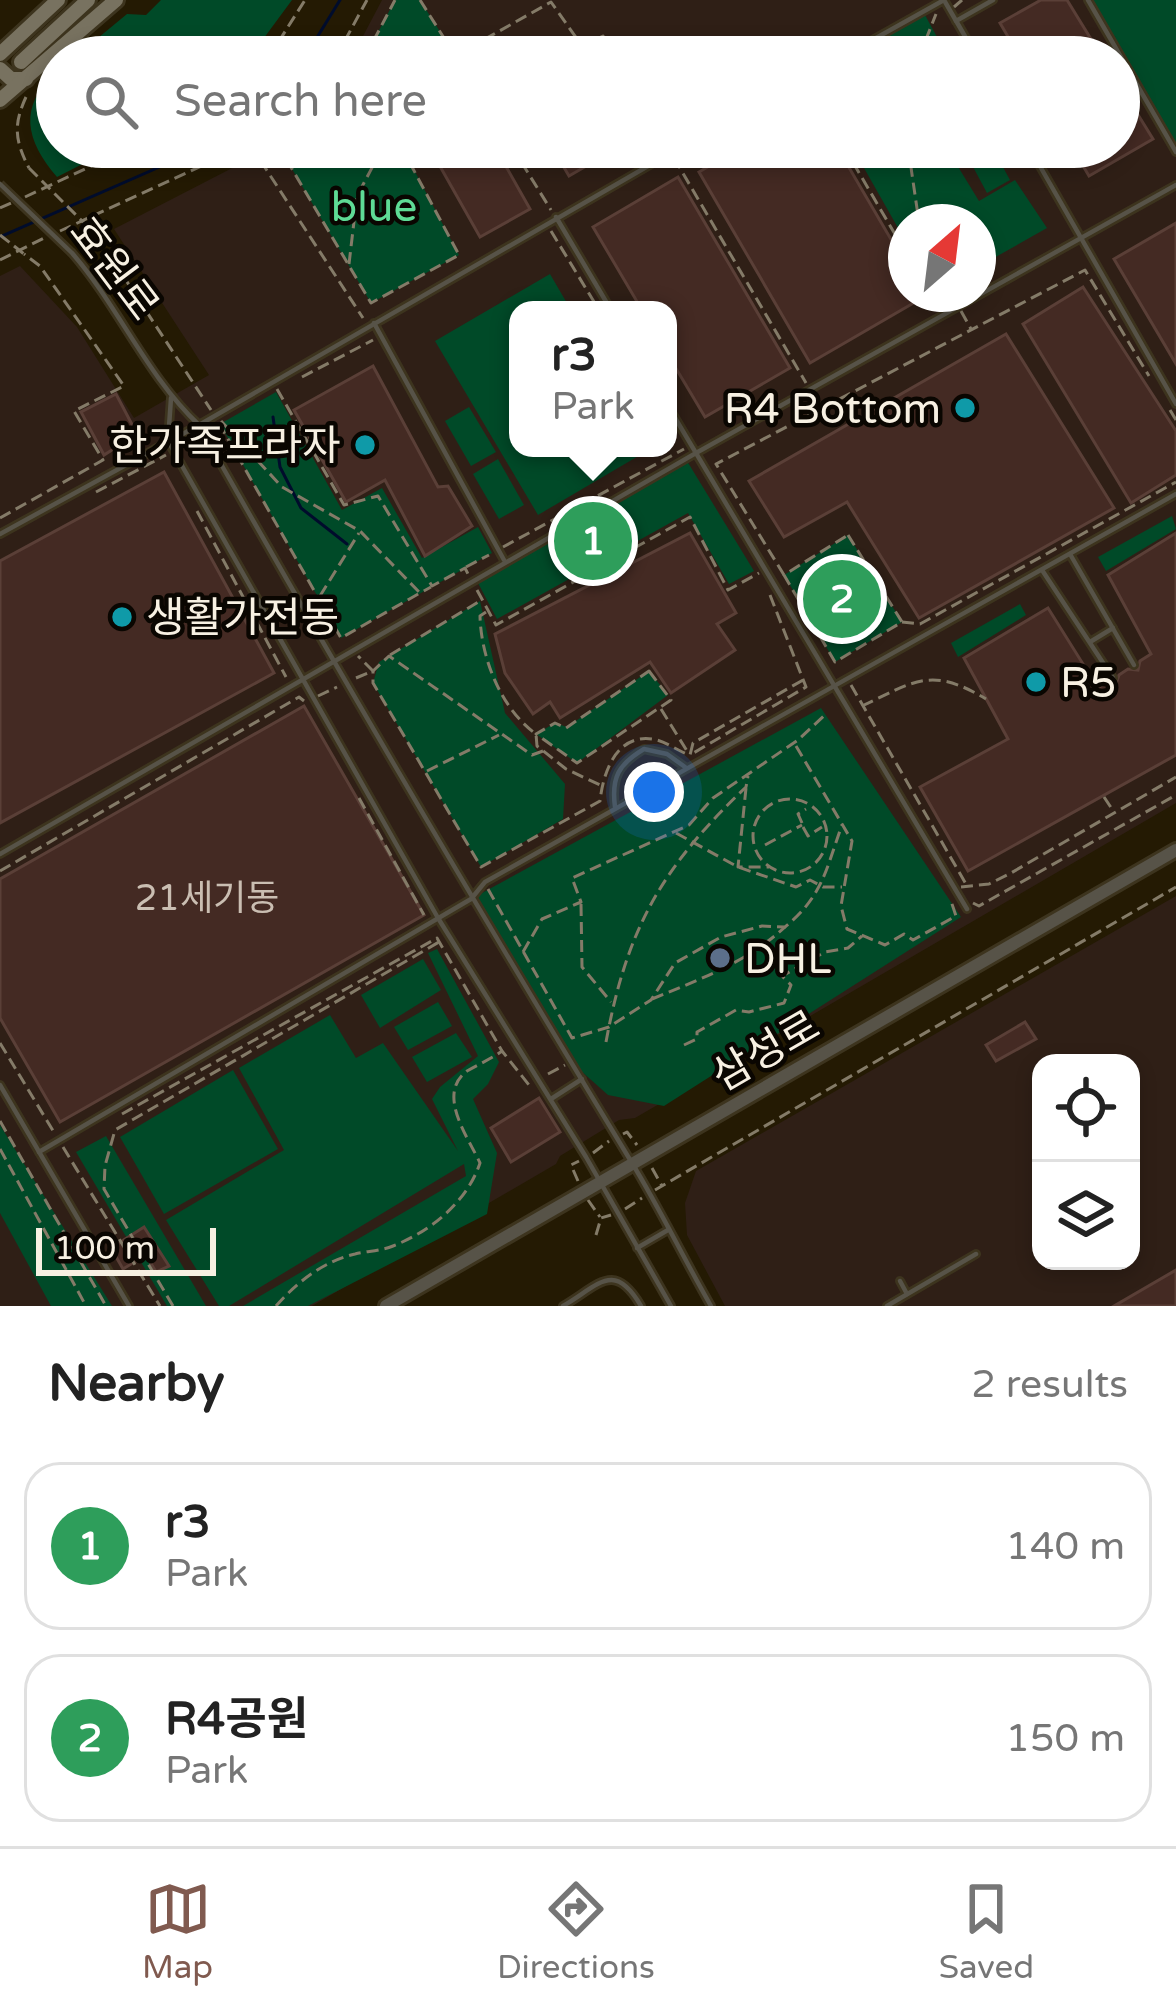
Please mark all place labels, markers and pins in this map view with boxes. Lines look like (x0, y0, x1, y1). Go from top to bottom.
place label: R4 Bottom (724, 384, 941, 435)
marker: R4 Bottom (952, 395, 978, 421)
place label: 한가족프라자 (109, 421, 341, 472)
marker: 한가족프라자 (352, 432, 378, 458)
pin: 1 (554, 496, 632, 586)
pin: 2 (803, 554, 881, 644)
place label: 생활가전동 (146, 593, 339, 644)
marker: 생활가전동 (109, 604, 135, 630)
place label: R5 (1060, 658, 1116, 709)
marker: R5 (1023, 669, 1049, 695)
place label: DHL (744, 934, 831, 985)
marker: DHL (707, 945, 733, 971)

